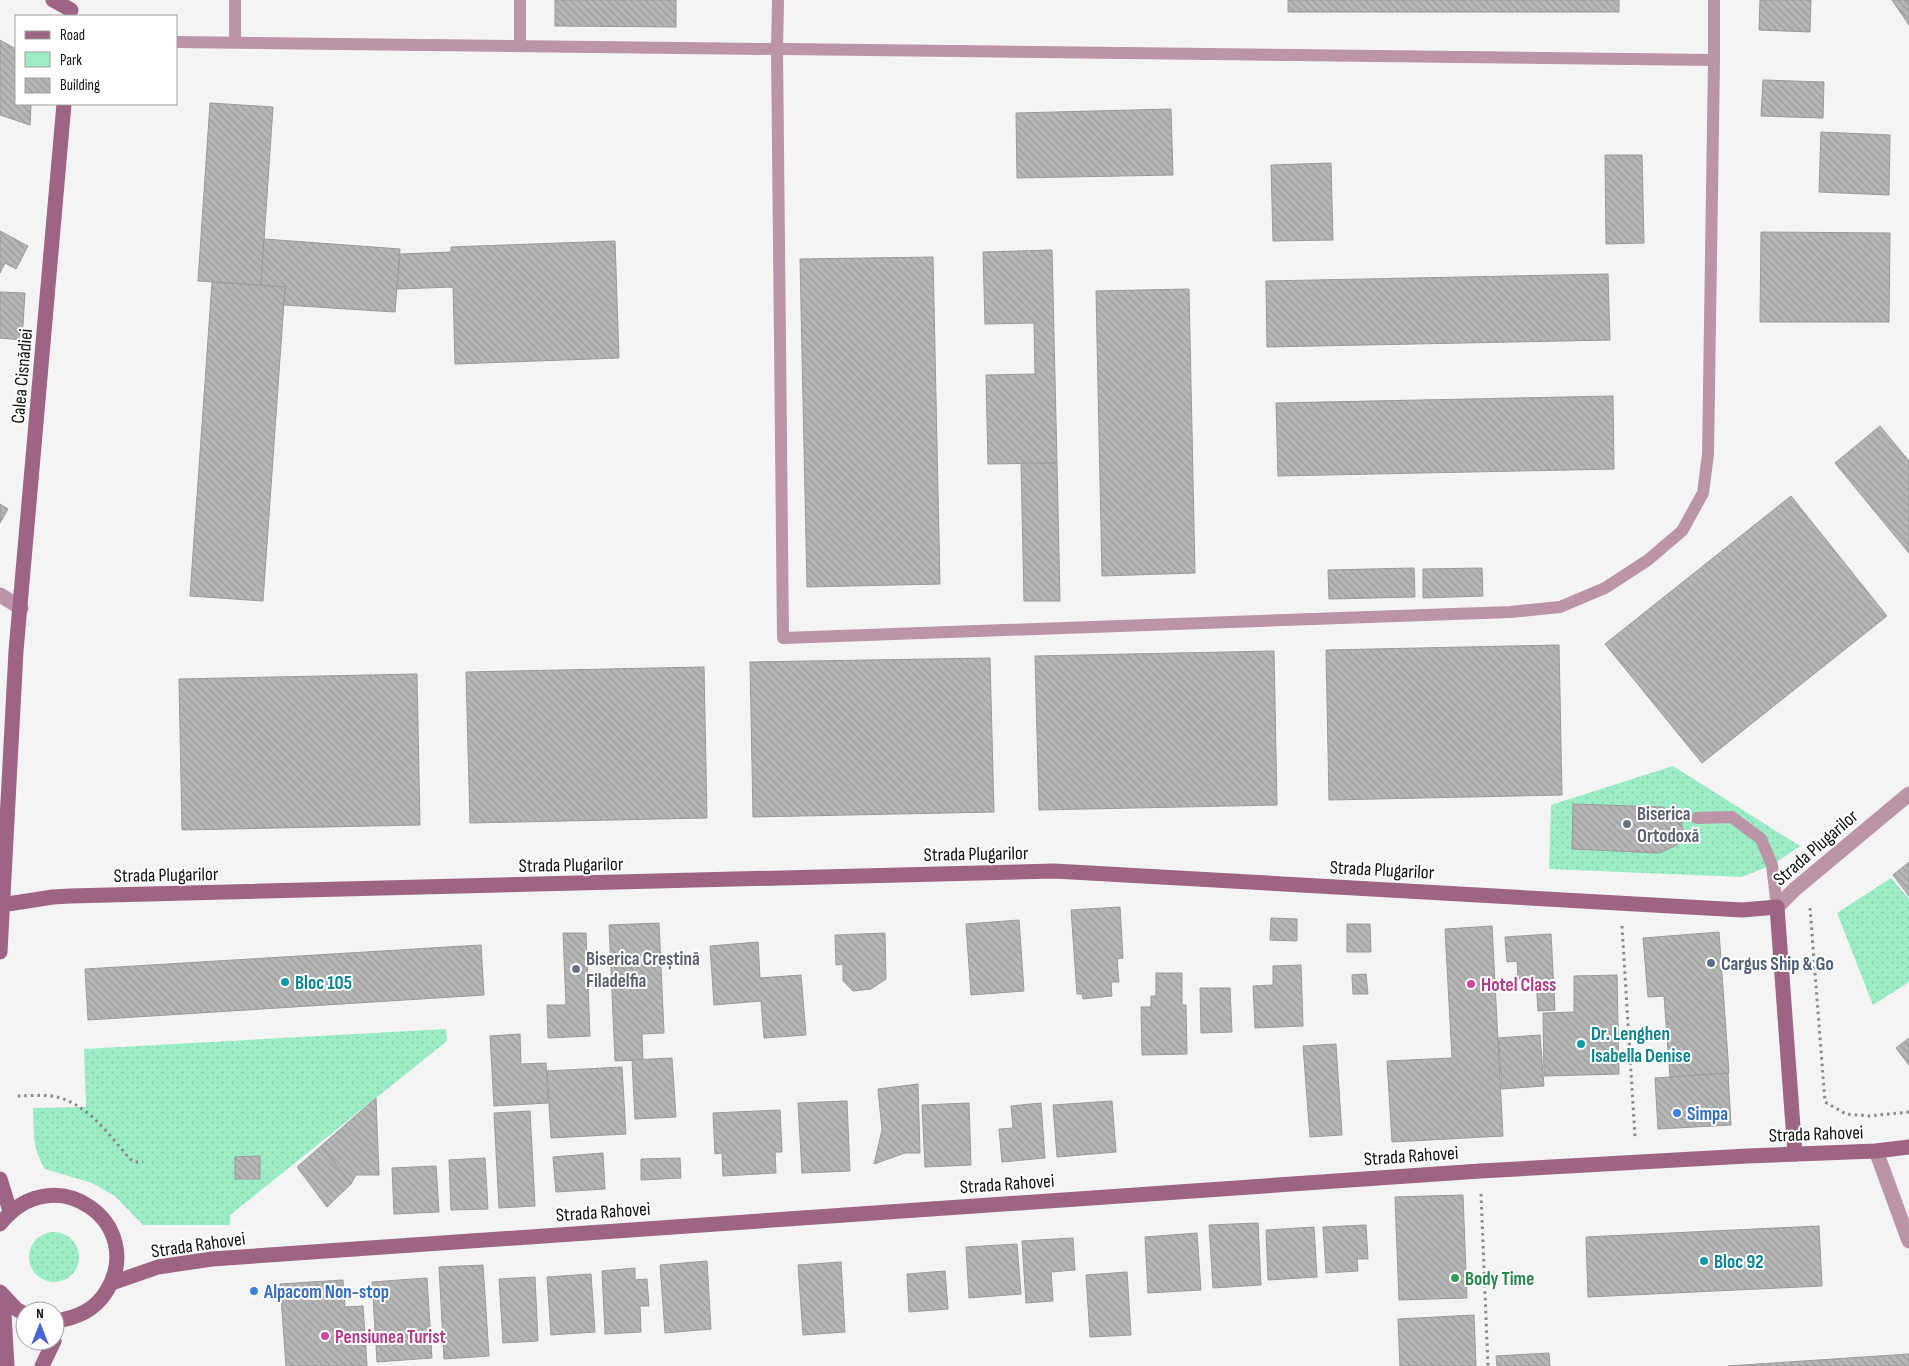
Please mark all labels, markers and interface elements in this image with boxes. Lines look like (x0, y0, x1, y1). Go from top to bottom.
legend (15, 15, 178, 105)
text: Road (60, 26, 85, 45)
text: Park (60, 51, 82, 70)
text: Building (60, 76, 100, 95)
street label: Calea Cisnădiei (7, 328, 38, 425)
place label: Biserica Ortodoxă (1637, 803, 1699, 848)
street label: Strada Plugarilor (1769, 805, 1863, 891)
marker: Biserica Ortodoxă (1621, 818, 1633, 830)
street label: Strada Plugarilor (924, 842, 1029, 867)
street label: Strada Plugarilor (519, 853, 624, 878)
street label: Strada Plugarilor (1329, 856, 1435, 885)
street label: Strada Plugarilor (114, 863, 219, 888)
place label: Biserica Creștină Filadelfia (586, 948, 700, 993)
place label: Cargus Ship & Go (1721, 953, 1834, 976)
marker: Cargus Ship & Go (1705, 957, 1717, 969)
marker: Biserica Creștină Filadelfia (570, 963, 582, 975)
place label: Bloc 105 (295, 972, 352, 995)
place label: Hotel Class (1481, 974, 1556, 997)
marker: Bloc 105 (279, 976, 291, 988)
marker: Hotel Class (1465, 978, 1477, 990)
place label: Dr. Lenghen Isabella Denise (1591, 1023, 1691, 1068)
marker: Dr. Lenghen Isabella Denise (1575, 1038, 1587, 1050)
place label: Simpa (1687, 1103, 1728, 1126)
marker: Simpa (1671, 1107, 1683, 1119)
street label: Strada Rahovei (1768, 1121, 1864, 1148)
street label: Strada Rahovei (1363, 1142, 1459, 1171)
street label: Strada Rahovei (959, 1170, 1055, 1199)
street label: Strada Rahovei (555, 1198, 651, 1227)
street label: Strada Rahovei (150, 1228, 247, 1263)
place label: Bloc 92 (1714, 1251, 1764, 1274)
marker: Bloc 92 (1698, 1255, 1710, 1267)
place label: Body Time (1465, 1268, 1534, 1291)
marker: Body Time (1449, 1272, 1461, 1284)
place label: Alpacom Non-stop (263, 1281, 389, 1304)
marker: Alpacom Non-stop (248, 1285, 260, 1297)
north arrow (15, 1301, 65, 1351)
text: N (36, 1305, 44, 1322)
place label: Pensiunea Turist (335, 1326, 446, 1349)
marker: Pensiunea Turist (319, 1330, 331, 1342)

